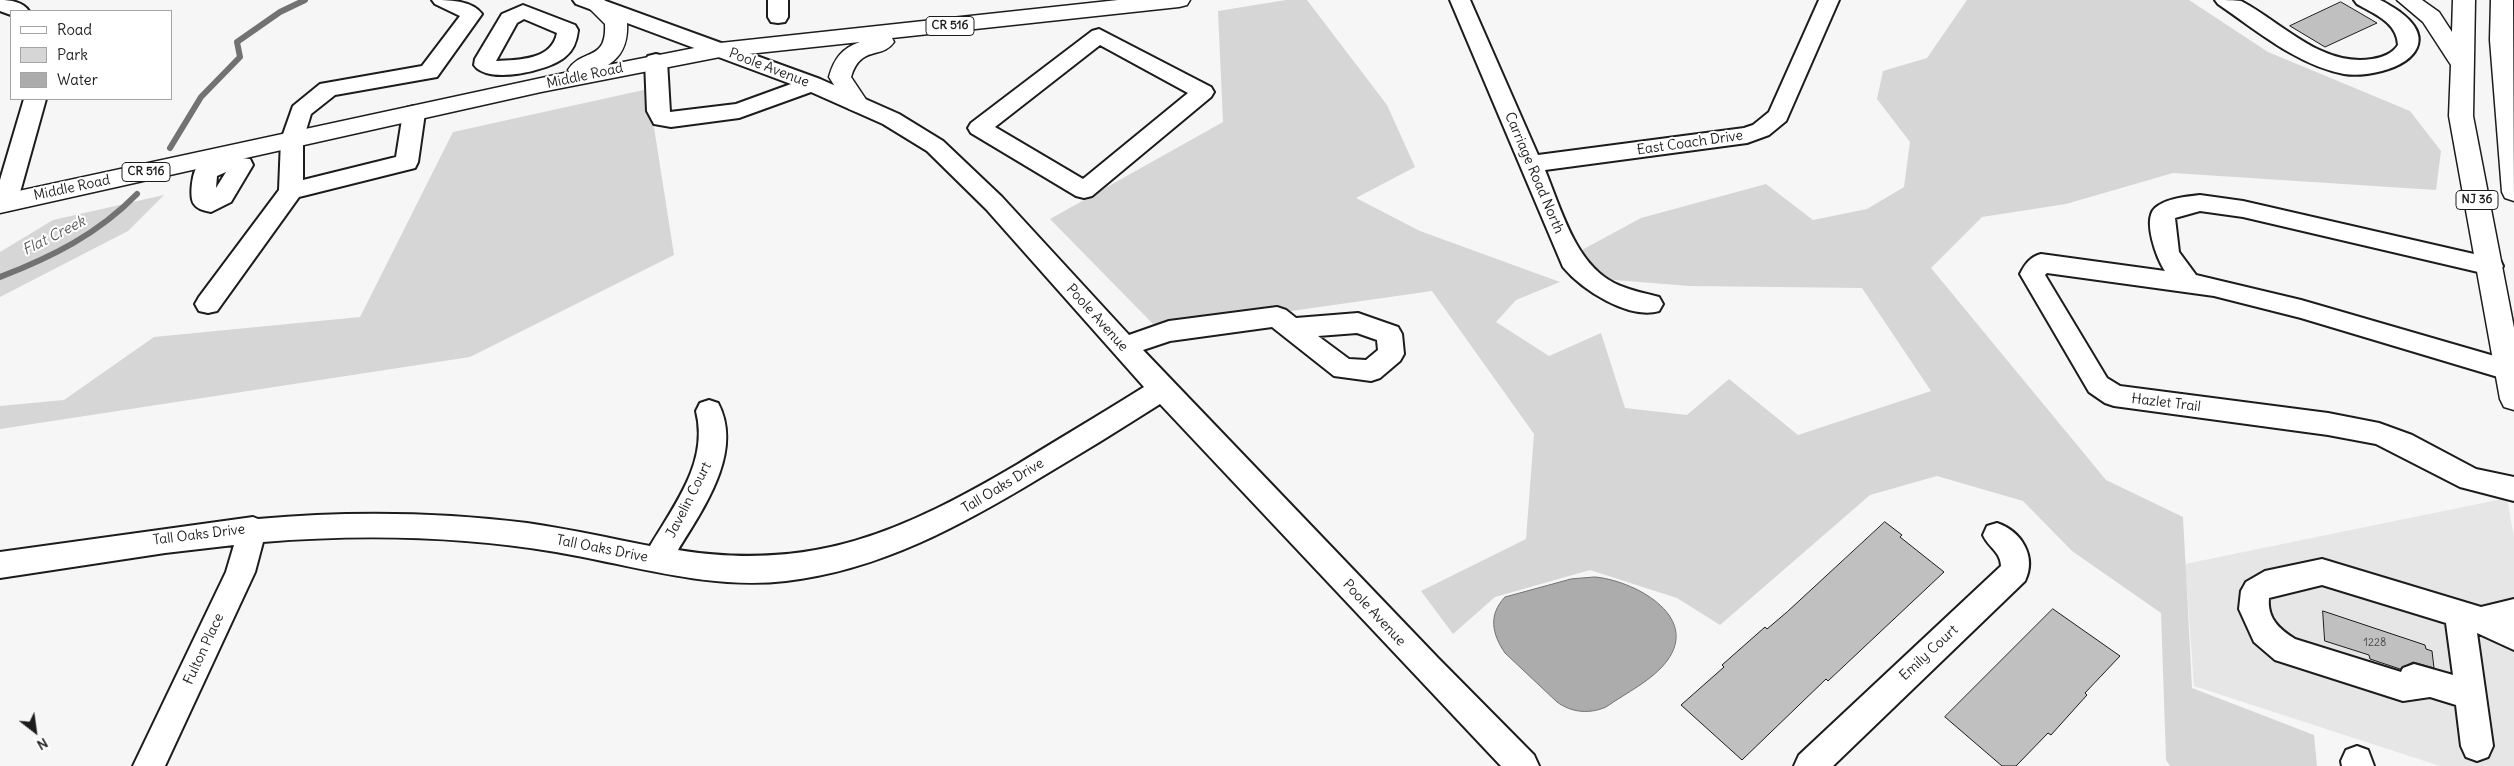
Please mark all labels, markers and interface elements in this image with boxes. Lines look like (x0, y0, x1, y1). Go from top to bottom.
legend (10, 10, 172, 100)
road number: CR 516 (926, 16, 974, 36)
text: Road (57, 20, 92, 39)
text: Park (57, 45, 88, 64)
street label: Poole Avenue (726, 45, 812, 91)
street label: Middle Road (545, 60, 625, 92)
text: Water (57, 70, 98, 89)
street label: Carriage Road North (1501, 110, 1567, 236)
street label: East Coach Drive (1636, 127, 1744, 159)
road number: CR 516 (122, 162, 170, 182)
street label: Middle Road (32, 172, 112, 204)
road number: NJ 36 (2456, 190, 2498, 210)
water label: Flat Creek (19, 212, 89, 260)
street label: Poole Avenue (1062, 281, 1132, 355)
street label: Hazlet Trail (2130, 390, 2202, 416)
street label: Tall Oaks Drive (959, 455, 1047, 517)
street label: Javelin Court (663, 459, 715, 541)
street label: Tall Oaks Drive (152, 521, 246, 549)
street label: Tall Oaks Drive (555, 532, 649, 566)
street label: Poole Avenue (1339, 576, 1409, 650)
street label: Fulton Place (180, 611, 228, 687)
street label: Emily Court (1896, 622, 1962, 684)
house number: 1228 (2364, 636, 2386, 650)
north arrow (10, 706, 60, 756)
text: N (34, 734, 51, 754)

